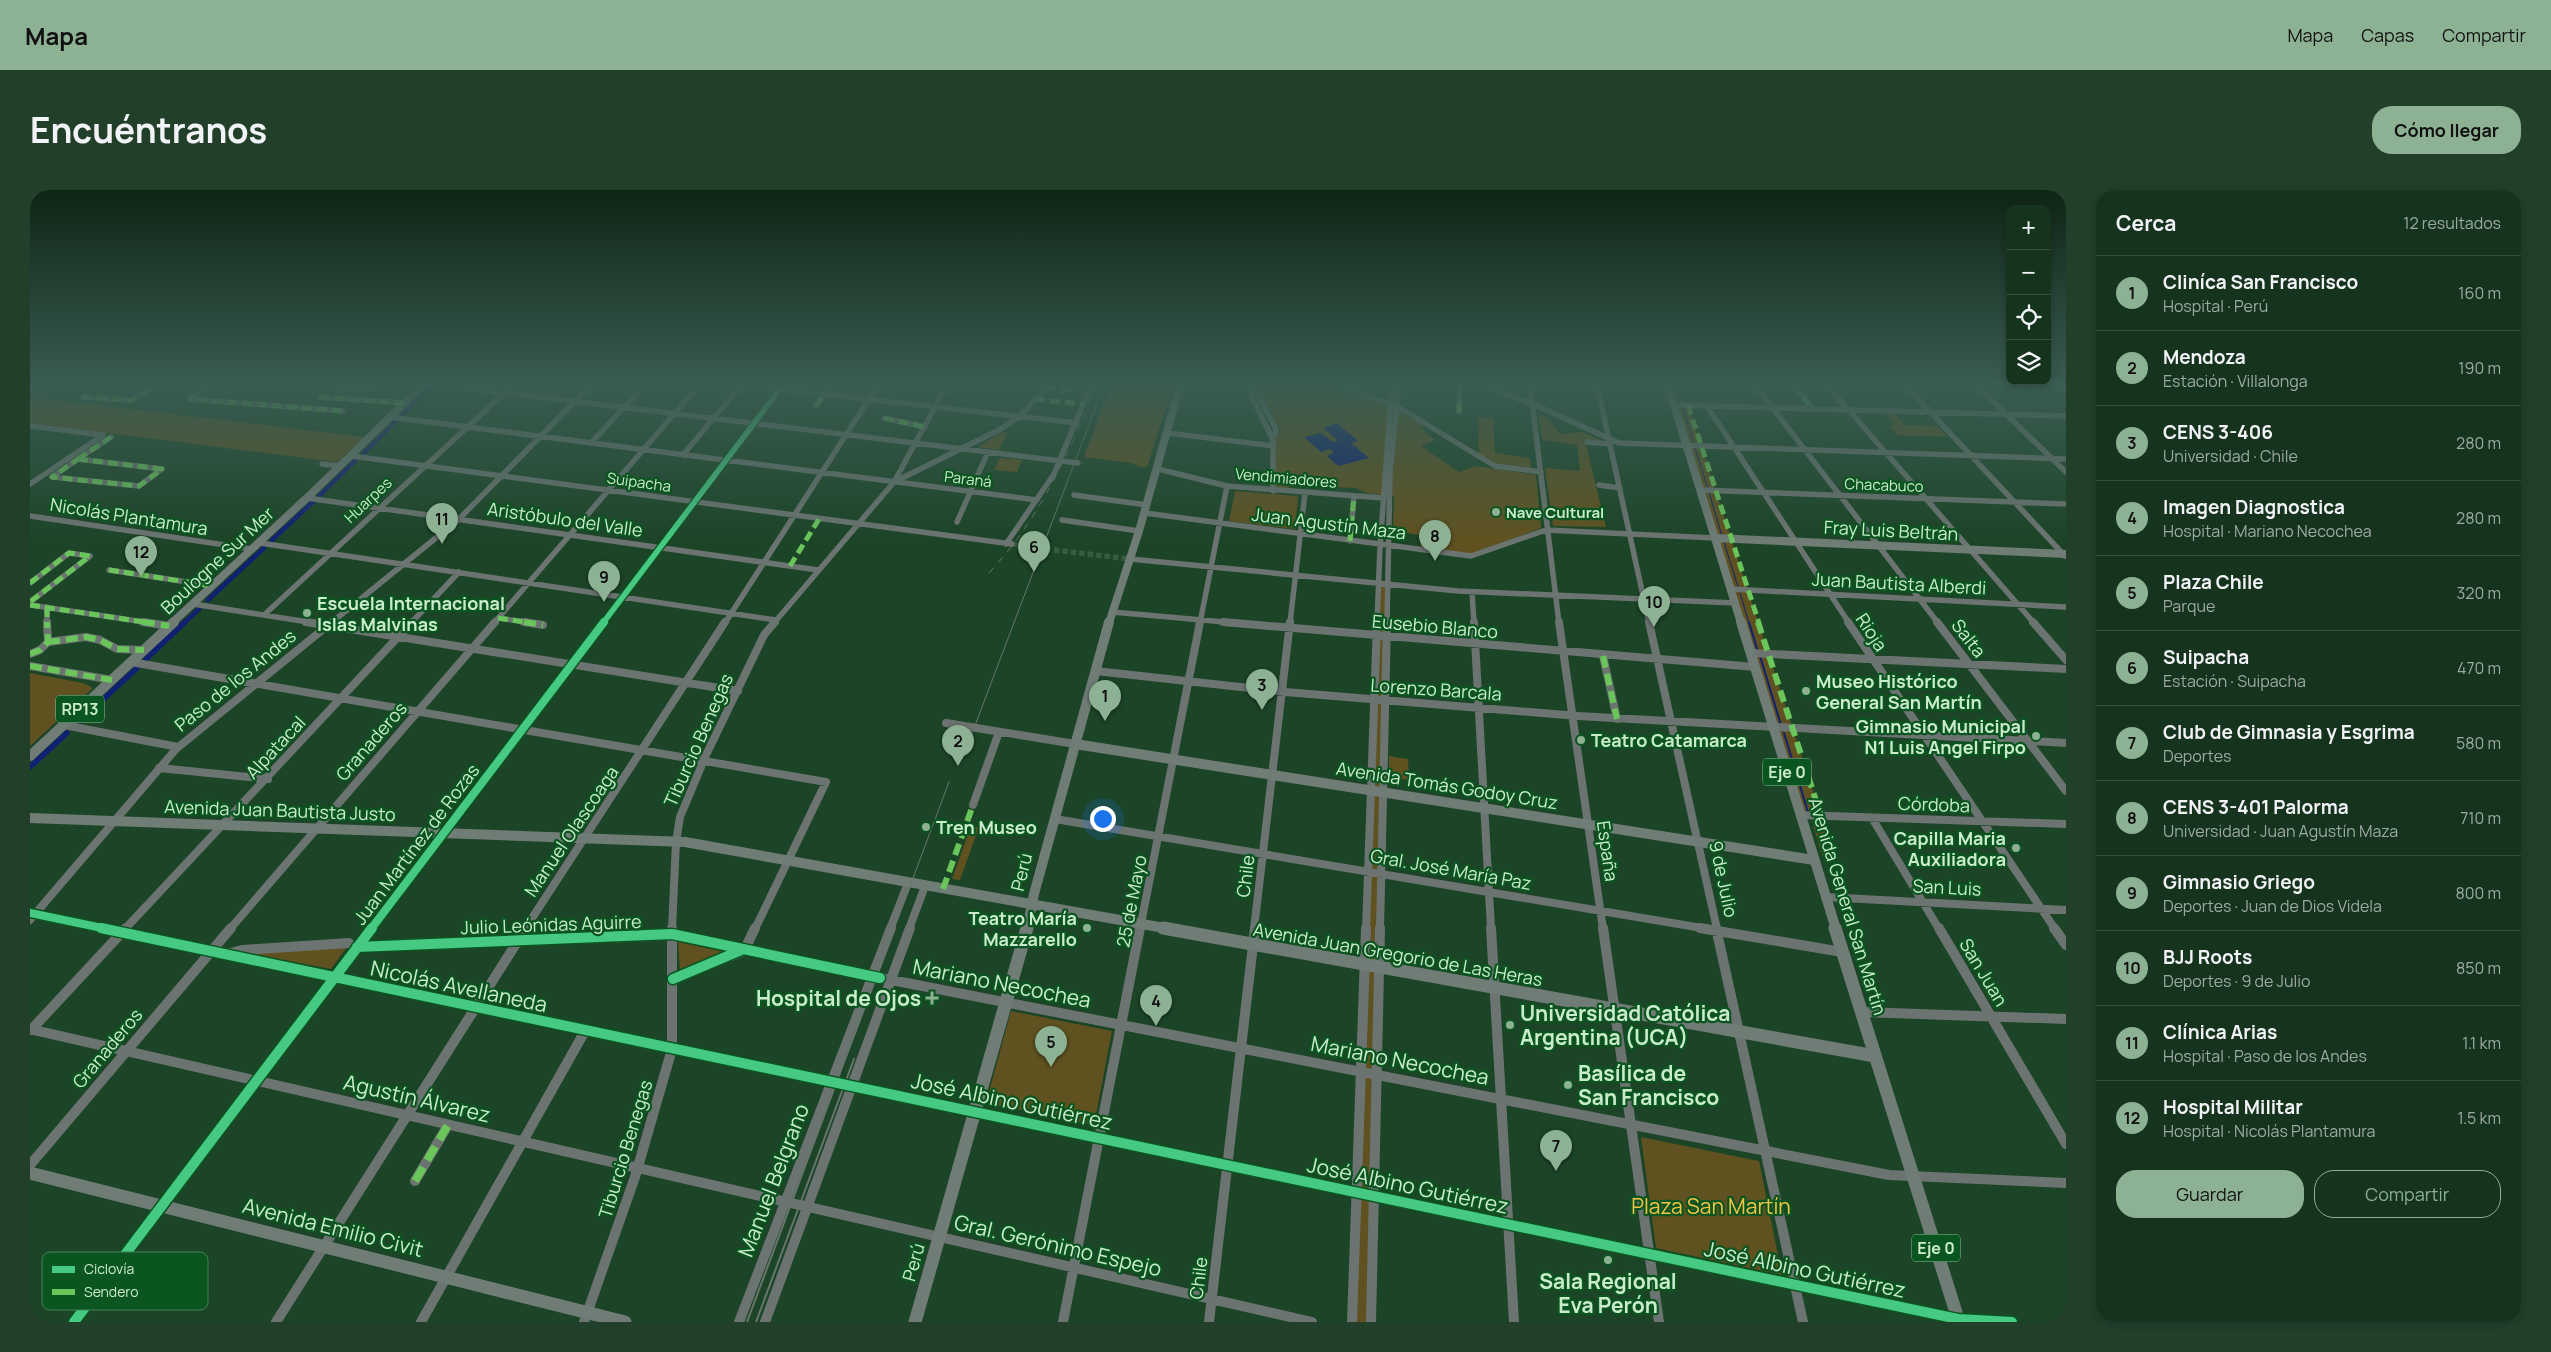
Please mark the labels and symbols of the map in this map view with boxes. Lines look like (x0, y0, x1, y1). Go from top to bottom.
street label: Vendimiadores (1234, 463, 1338, 493)
street label: Paraná (943, 466, 993, 492)
street label: Suipacha (606, 467, 672, 497)
street label: Huarpes (339, 472, 397, 528)
street label: Chacabuco (1844, 473, 1924, 497)
street label: Nicolás Plantamura (49, 492, 209, 540)
street label: Aristóbulo del Valle (486, 496, 644, 542)
street label: Boulogne Sur Mer (155, 501, 279, 619)
street label: Juan Agustín Maza (1250, 502, 1408, 544)
place label: Nave Cultural (1506, 502, 1604, 523)
pin: 11 (426, 503, 458, 544)
marker: Nave Cultural (1490, 506, 1502, 518)
street label: Fray Luis Beltrán (1823, 514, 1959, 546)
pin: 8 (1419, 520, 1451, 561)
pin: 6 (1018, 531, 1050, 572)
pin: 12 (125, 536, 157, 577)
pin: 9 (588, 561, 620, 602)
street label: Juan Bautista Alberdi (1811, 566, 1987, 600)
pin: 10 (1638, 586, 1670, 627)
place label: Escuela Internacional Islas Malvinas (317, 591, 505, 636)
marker: Escuela Internacional Islas Malvinas (301, 607, 313, 619)
street label: Rioja (1851, 608, 1893, 656)
street label: Eusebio Blanco (1371, 609, 1499, 643)
street label: Salta (1946, 614, 1992, 662)
street label: Paso de los Andes (169, 624, 301, 736)
pin: 3 (1246, 669, 1278, 710)
place label: Museo Histórico General San Martín (1816, 669, 1982, 714)
street label: Tiburcio Benegas (658, 670, 738, 810)
street label: Lorenzo Barcala (1370, 672, 1502, 706)
pin: 1 (1089, 680, 1121, 721)
marker: Museo Histórico General San Martín (1800, 685, 1812, 697)
road number: RP13 (56, 696, 104, 722)
street label: Granaderos (330, 697, 412, 785)
street label: Alpatacal (240, 710, 310, 784)
place label: Gimnasio Municipal N1 Luis Angel Firpo (1856, 714, 2026, 759)
pin: 2 (942, 725, 974, 766)
place label: Teatro Catamarca (1591, 728, 1747, 752)
marker: Gimnasio Municipal N1 Luis Angel Firpo (2030, 730, 2042, 742)
marker: Teatro Catamarca (1575, 734, 1587, 746)
street label: Avenida Tomás Godoy Cruz (1334, 756, 1560, 814)
road number: Eje 0 (1763, 758, 1811, 786)
street label: Juan Martínez de Rozas (348, 759, 484, 929)
street label: Manuel Olascoaga (518, 761, 624, 901)
street label: Córdoba (1898, 791, 1970, 817)
street label: Avenida Juan Bautista Justo (164, 794, 396, 826)
street label: Avenida General San Martín (1803, 794, 1893, 1018)
your location (1090, 806, 1116, 832)
place label: Tren Museo (936, 815, 1037, 839)
street label: España (1592, 819, 1624, 883)
marker: Tren Museo (920, 821, 932, 833)
place label: Capilla Maria Auxiliadora (1894, 826, 2006, 871)
street label: 9 de Julio (1704, 839, 1744, 919)
marker: Capilla Maria Auxiliadora (2010, 842, 2022, 854)
street label: Gral. José María Paz (1369, 843, 1533, 895)
street label: Perú (1005, 850, 1037, 894)
street label: 25 de Mayo (1110, 853, 1152, 949)
street label: Chile (1230, 853, 1260, 899)
street label: San Luis (1912, 873, 1982, 901)
place label: Teatro María Mazzarello (969, 906, 1077, 951)
street label: Julio Leónidas Aguirre (460, 909, 642, 939)
street label: Avenida Juan Gregorio de Las Heras (1251, 917, 1545, 991)
marker: Teatro María Mazzarello (1081, 922, 1093, 934)
street label: San Juan (1954, 934, 2014, 1010)
street label: Mariano Necochea (911, 952, 1093, 1014)
street label: Nicolás Avellaneda (368, 954, 550, 1018)
place label: Hospital de Ojos (756, 984, 921, 1012)
pin: 4 (1140, 985, 1172, 1026)
marker: Hospital de Ojos (925, 991, 939, 1005)
place label: Universidad Católica Argentina (UCA) (1520, 999, 1730, 1051)
street label: Granaderos (67, 1003, 147, 1093)
marker: Universidad Católica Argentina (UCA) (1504, 1019, 1516, 1031)
pin: 5 (1035, 1026, 1067, 1067)
street label: Mariano Necochea (1309, 1029, 1491, 1091)
place label: Basílica de San Francisco (1578, 1059, 1719, 1111)
street label: José Albino Gutiérrez (909, 1066, 1115, 1136)
street label: Agustín Álvarez (341, 1067, 493, 1129)
street label: Tiburcio Benegas (593, 1077, 657, 1221)
marker: Basílica de San Francisco (1562, 1079, 1574, 1091)
street label: Manuel Belgrano (731, 1099, 815, 1261)
pin: 7 (1540, 1130, 1572, 1171)
street label: José Albino Gutiérrez (1305, 1150, 1511, 1220)
street label: Avenida Emilio Civit (240, 1191, 426, 1263)
park label: Plaza San Martín (1631, 1192, 1791, 1220)
street label: Gral. Gerónimo Espejo (952, 1208, 1164, 1282)
street label: José Albino Gutiérrez (1702, 1234, 1908, 1304)
road number: Eje 0 (1912, 1234, 1960, 1262)
street label: Perú (896, 1240, 930, 1284)
legend (42, 1252, 208, 1310)
marker: Sala Regional Eva Perón (1602, 1254, 1614, 1266)
street label: Chile (1183, 1255, 1213, 1301)
text: Ciclovía (84, 1259, 134, 1278)
place label: Sala Regional Eva Perón (1539, 1267, 1677, 1319)
text: Sendero (84, 1282, 139, 1301)

